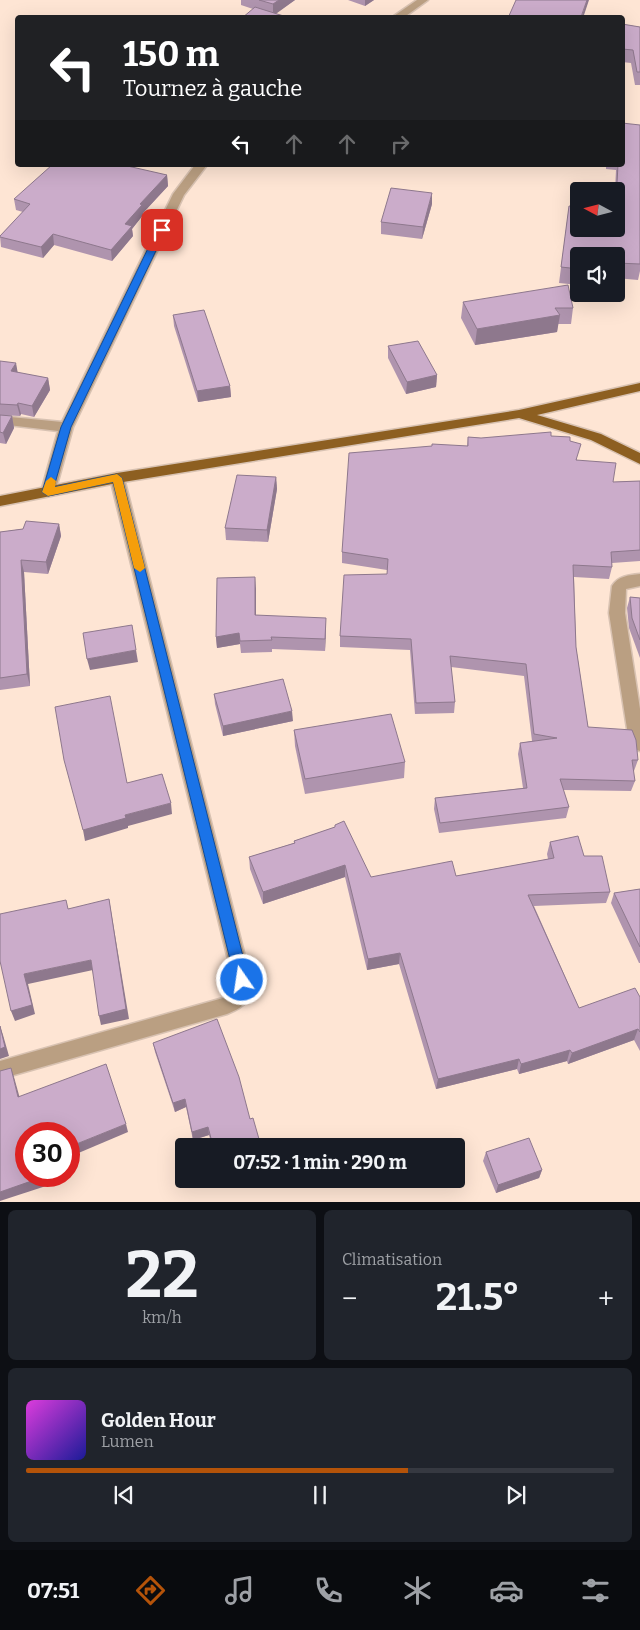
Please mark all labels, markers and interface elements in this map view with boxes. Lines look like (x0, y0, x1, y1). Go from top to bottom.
text: 150 m (123, 33, 219, 75)
icon: left (40, 35, 105, 100)
text: Tournez à gauche (123, 75, 302, 102)
icon: left (227, 130, 255, 158)
icon: ahead (280, 130, 308, 158)
icon: ahead (333, 130, 361, 158)
icon: right (386, 130, 414, 158)
north arrow (570, 182, 625, 238)
map controls (570, 182, 625, 302)
pin (141, 209, 183, 251)
icon: arrive (148, 216, 176, 244)
button: sound (570, 247, 625, 302)
position arrow (215, 953, 267, 1005)
speed limit sign: 30 (15, 1122, 80, 1187)
text: 07:52 · 1 min · 290 m (233, 1151, 407, 1174)
text: 22 (125, 1236, 199, 1314)
text: Climatisation (342, 1250, 442, 1269)
text: 21.5° (436, 1274, 520, 1320)
text: − (342, 1282, 357, 1315)
text: + (598, 1282, 614, 1315)
text: km/h (142, 1308, 182, 1327)
text: Golden Hour (101, 1409, 216, 1432)
text: Lumen (101, 1432, 154, 1451)
icon: previous (110, 1481, 138, 1509)
icon: pause (306, 1481, 334, 1509)
icon: next (502, 1481, 530, 1509)
icon: directions (133, 1573, 168, 1608)
icon: music (222, 1573, 257, 1608)
icon: phone (311, 1573, 346, 1608)
icon: climate (400, 1573, 435, 1608)
icon: car (489, 1573, 524, 1608)
icon: filters (578, 1573, 613, 1608)
text: 07:51 (27, 1577, 79, 1604)

